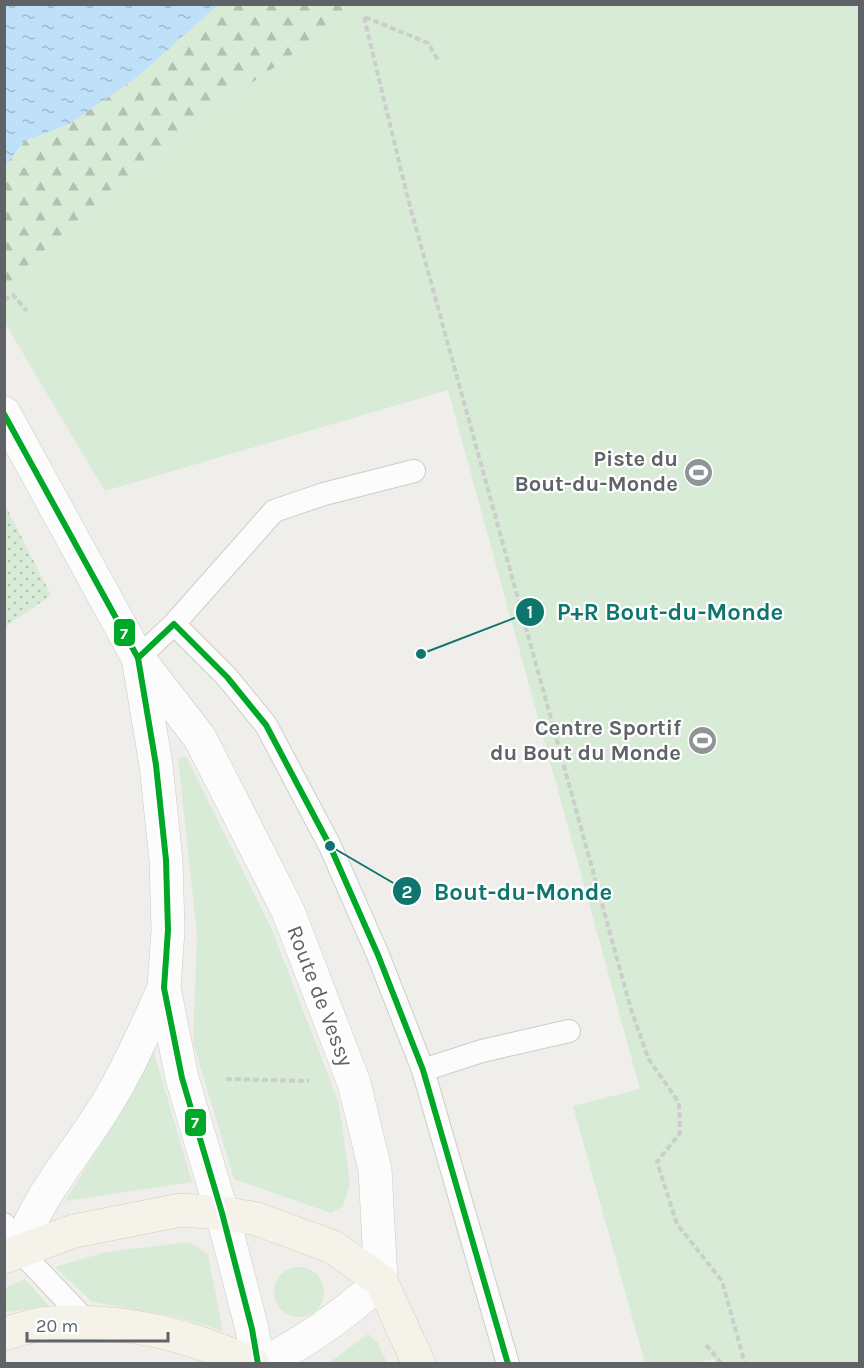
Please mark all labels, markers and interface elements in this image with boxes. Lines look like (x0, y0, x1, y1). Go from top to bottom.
place label: Piste du Bout-du-Monde (515, 446, 678, 497)
sports icon: Piste du Bout-du-Monde (683, 456, 715, 488)
callout: P+R Bout-du-Monde (515, 591, 796, 633)
text: P+R Bout-du-Monde (557, 598, 783, 626)
text: 1 (527, 601, 533, 623)
line badge: 7 (113, 618, 136, 647)
text: 7 (120, 624, 128, 643)
place label: Centre Sportif du Bout du Monde (490, 715, 682, 766)
sports icon: Centre Sportif du Bout du Monde (686, 725, 718, 757)
callout: Bout-du-Monde (392, 870, 624, 912)
text: Bout-du-Monde (434, 878, 612, 906)
text: 2 (402, 881, 412, 903)
street label: Route de Vessy (281, 922, 359, 1070)
line badge: 7 (184, 1108, 207, 1137)
text: 7 (191, 1113, 199, 1132)
scale bar (27, 1305, 168, 1343)
text: 20 m (36, 1315, 78, 1337)

